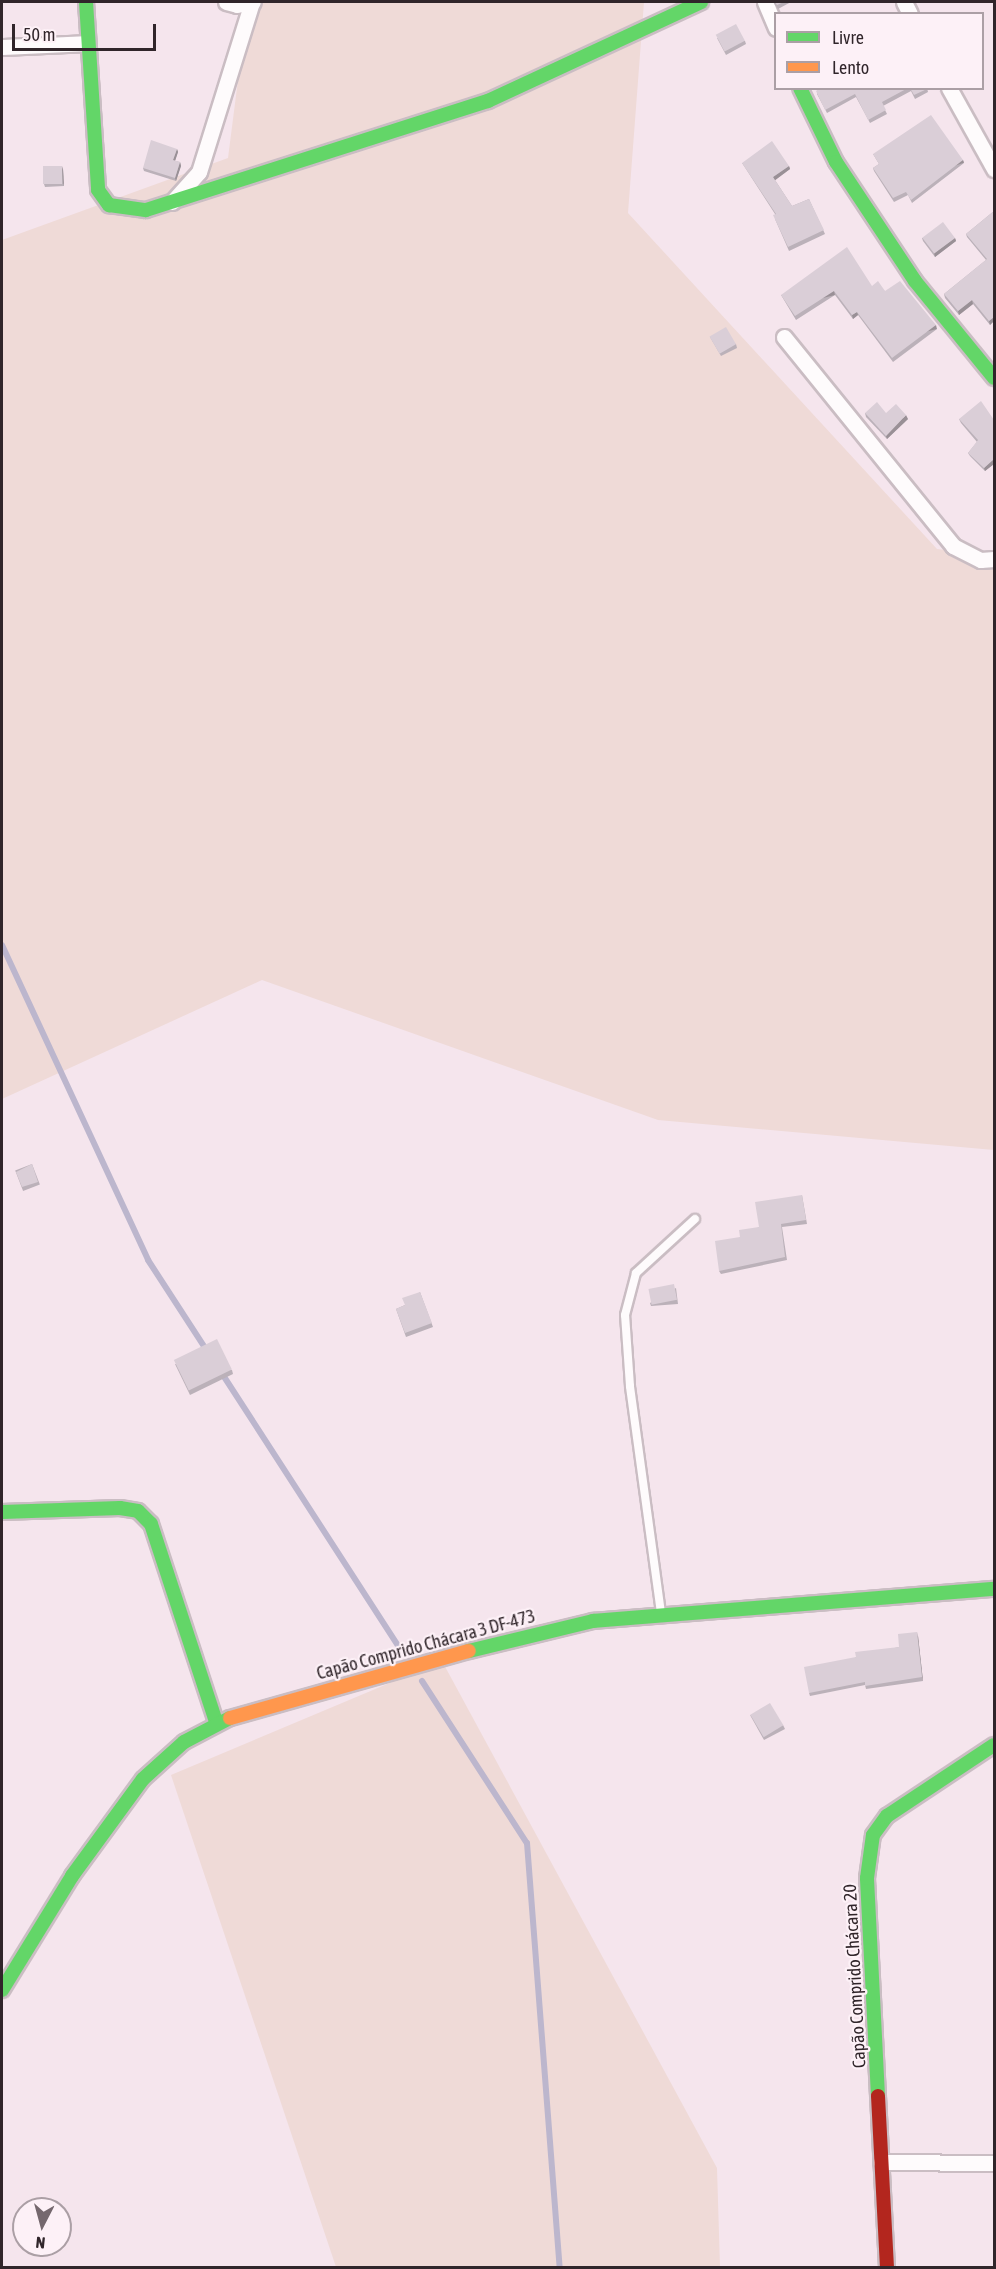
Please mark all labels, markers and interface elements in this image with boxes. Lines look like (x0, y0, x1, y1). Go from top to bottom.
scale bar (15, 12, 159, 50)
legend (774, 12, 984, 90)
text: 50 m (23, 24, 55, 45)
text: Livre (832, 27, 864, 48)
text: Lento (832, 57, 869, 78)
street label: Capão Comprido Chácara 3 DF-473 (314, 1605, 538, 1685)
street label: Capão Comprido Chácara 20 (839, 1883, 871, 2069)
north arrow (12, 2197, 72, 2257)
text: N (35, 2233, 46, 2252)

